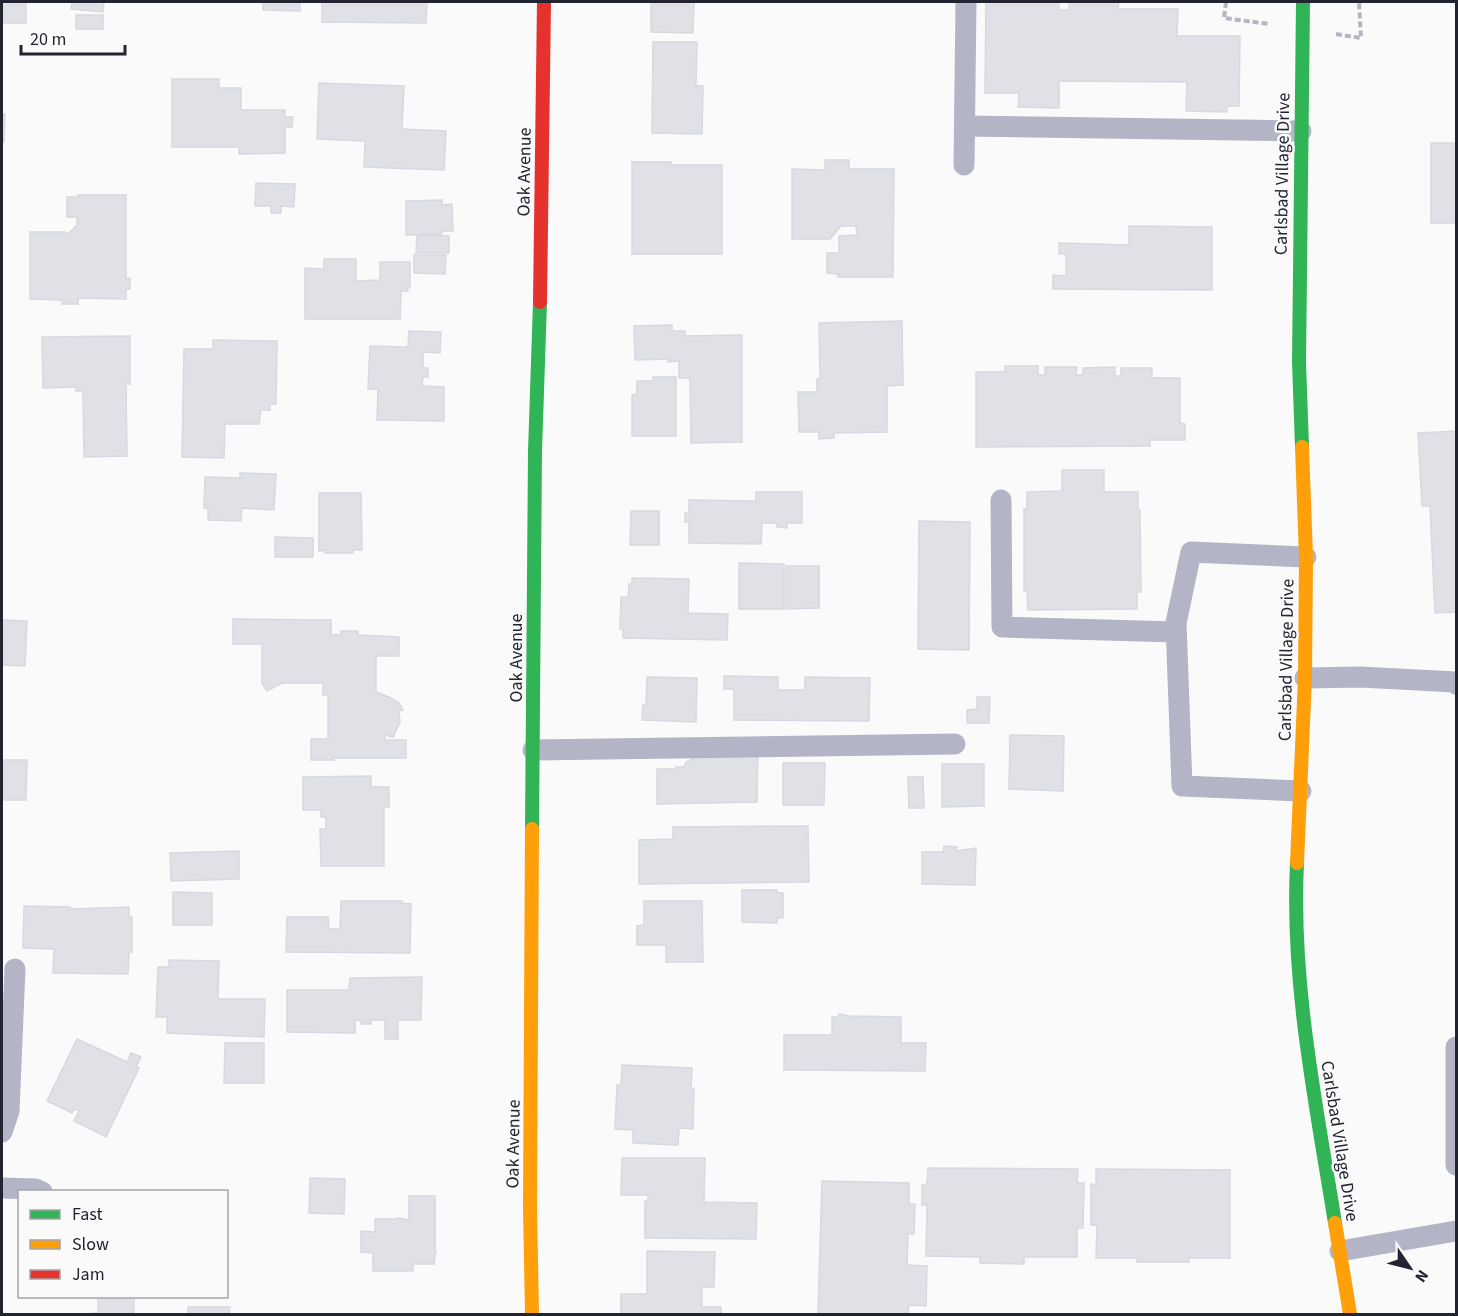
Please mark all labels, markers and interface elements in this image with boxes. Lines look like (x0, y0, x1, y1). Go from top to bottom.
scale bar (21, 18, 124, 56)
text: 20 m (30, 27, 66, 52)
street label: Carlsbad Village Drive (1269, 93, 1296, 255)
street label: Oak Avenue (511, 127, 538, 217)
street label: Carlsbad Village Drive (1273, 579, 1300, 741)
street label: Oak Avenue (504, 613, 529, 703)
street label: Carlsbad Village Drive (1314, 1059, 1365, 1223)
street label: Oak Avenue (500, 1099, 527, 1189)
legend (18, 1190, 228, 1298)
text: Fast (72, 1202, 103, 1227)
text: Slow (72, 1232, 109, 1257)
north arrow (1380, 1238, 1440, 1298)
text: Jam (72, 1262, 105, 1287)
text: N (1409, 1265, 1434, 1287)

